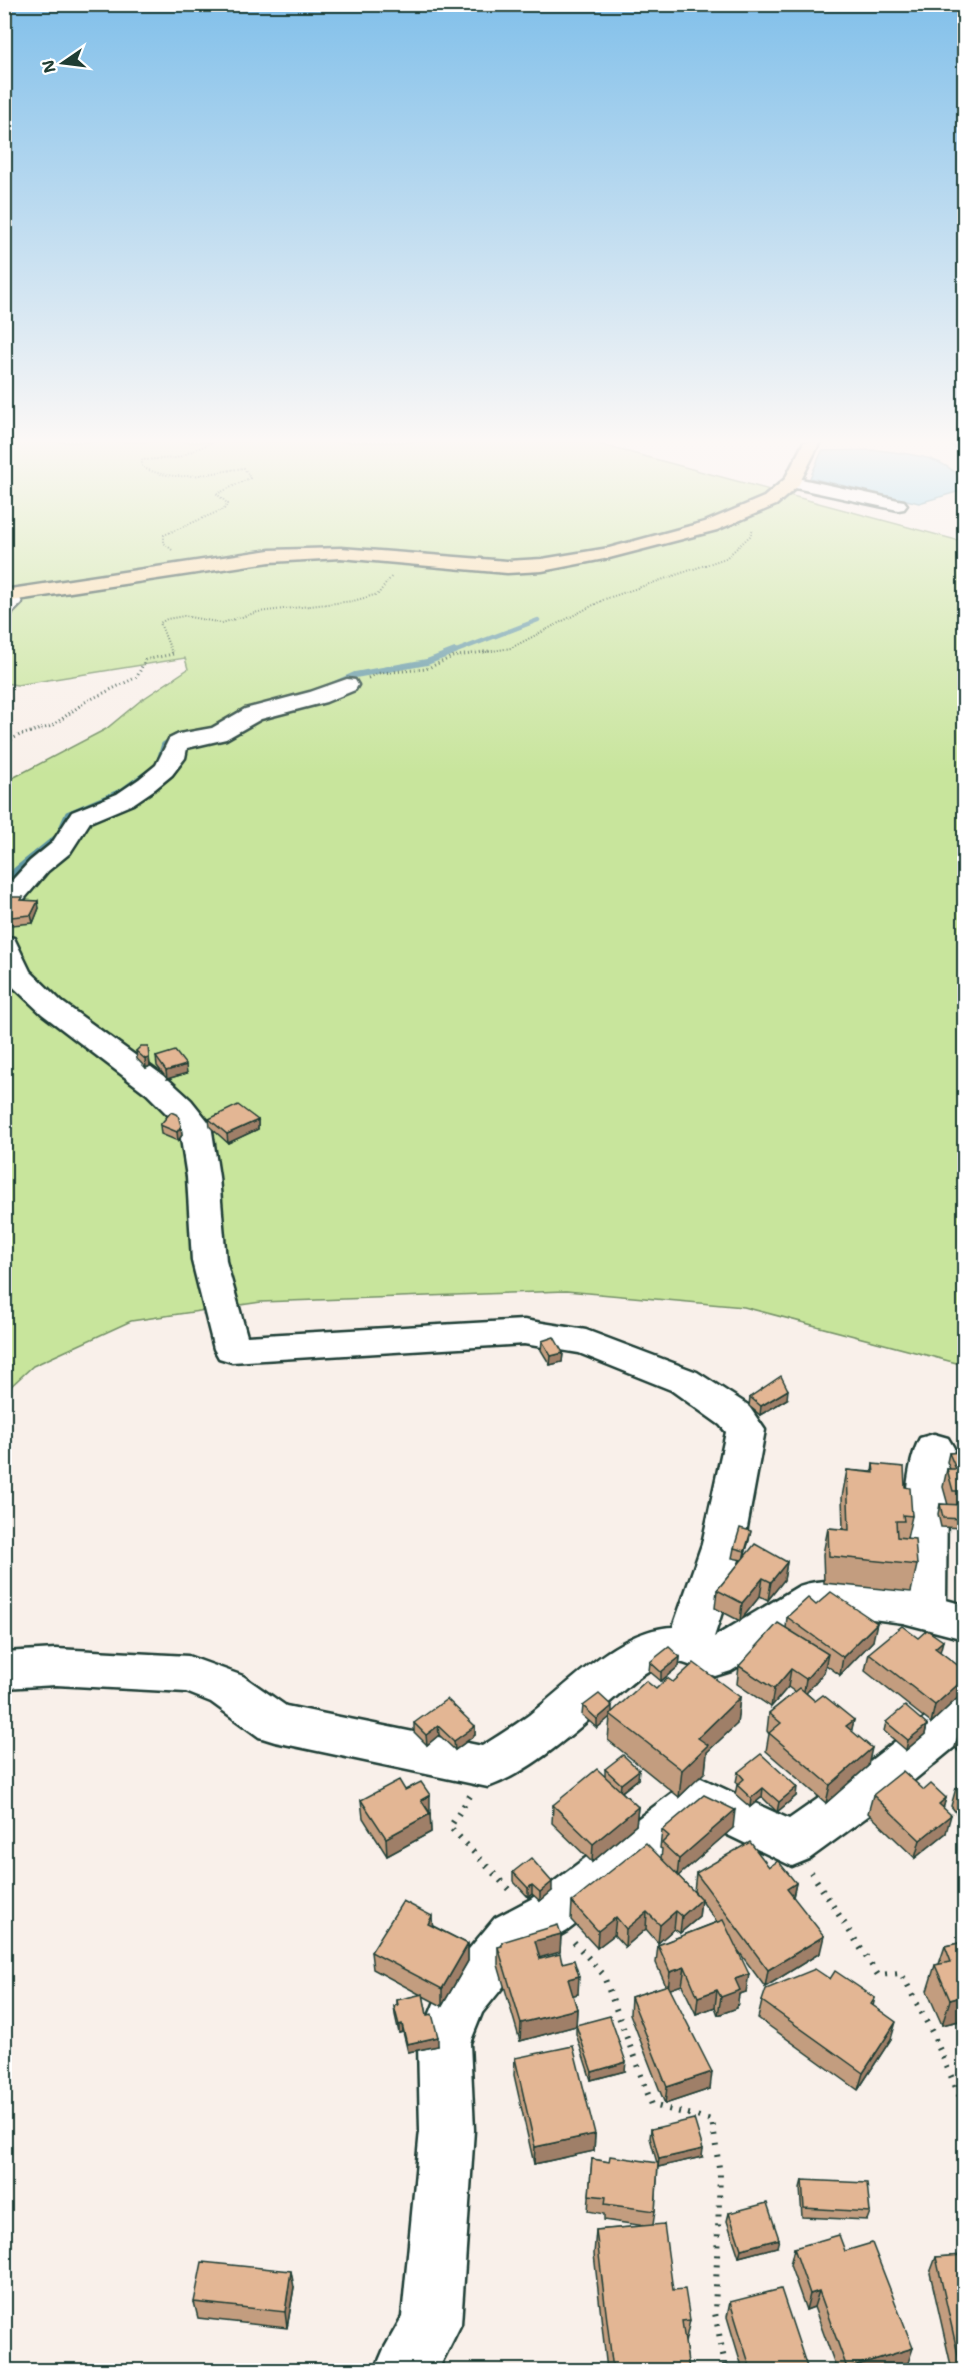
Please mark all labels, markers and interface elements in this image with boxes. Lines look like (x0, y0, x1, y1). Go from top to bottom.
north arrow (33, 33, 93, 93)
text: N (37, 58, 61, 75)

